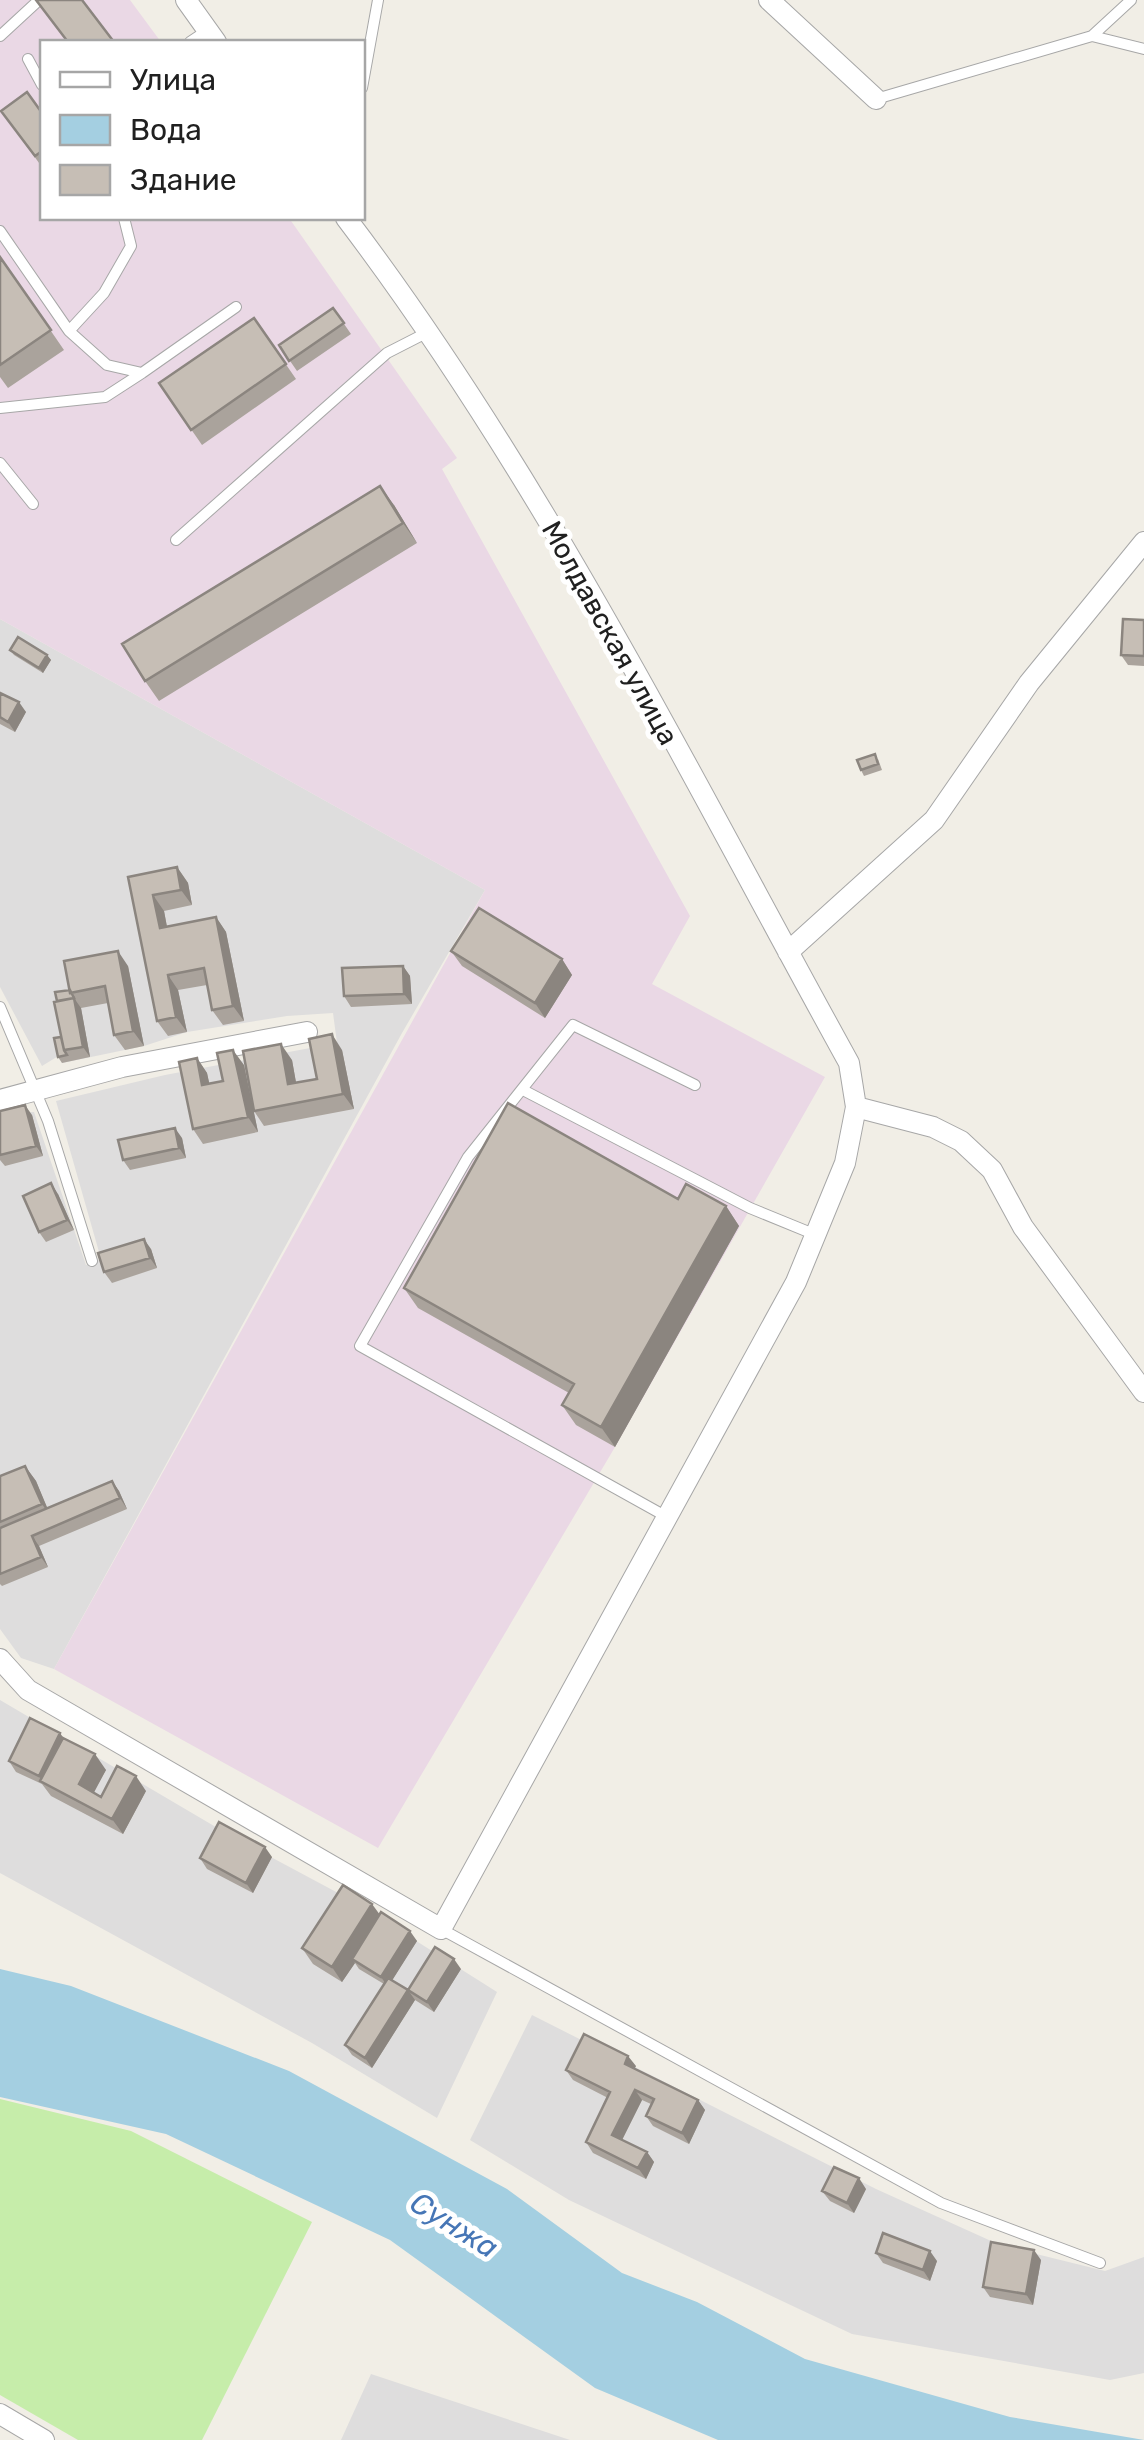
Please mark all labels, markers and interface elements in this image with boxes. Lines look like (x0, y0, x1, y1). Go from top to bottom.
legend (40, 40, 365, 220)
text: Улица (130, 62, 216, 98)
text: Вода (130, 112, 202, 148)
text: Здание (130, 162, 237, 198)
street label: Молдавская улица (535, 515, 685, 751)
water label: Сунжа (404, 2184, 504, 2266)

